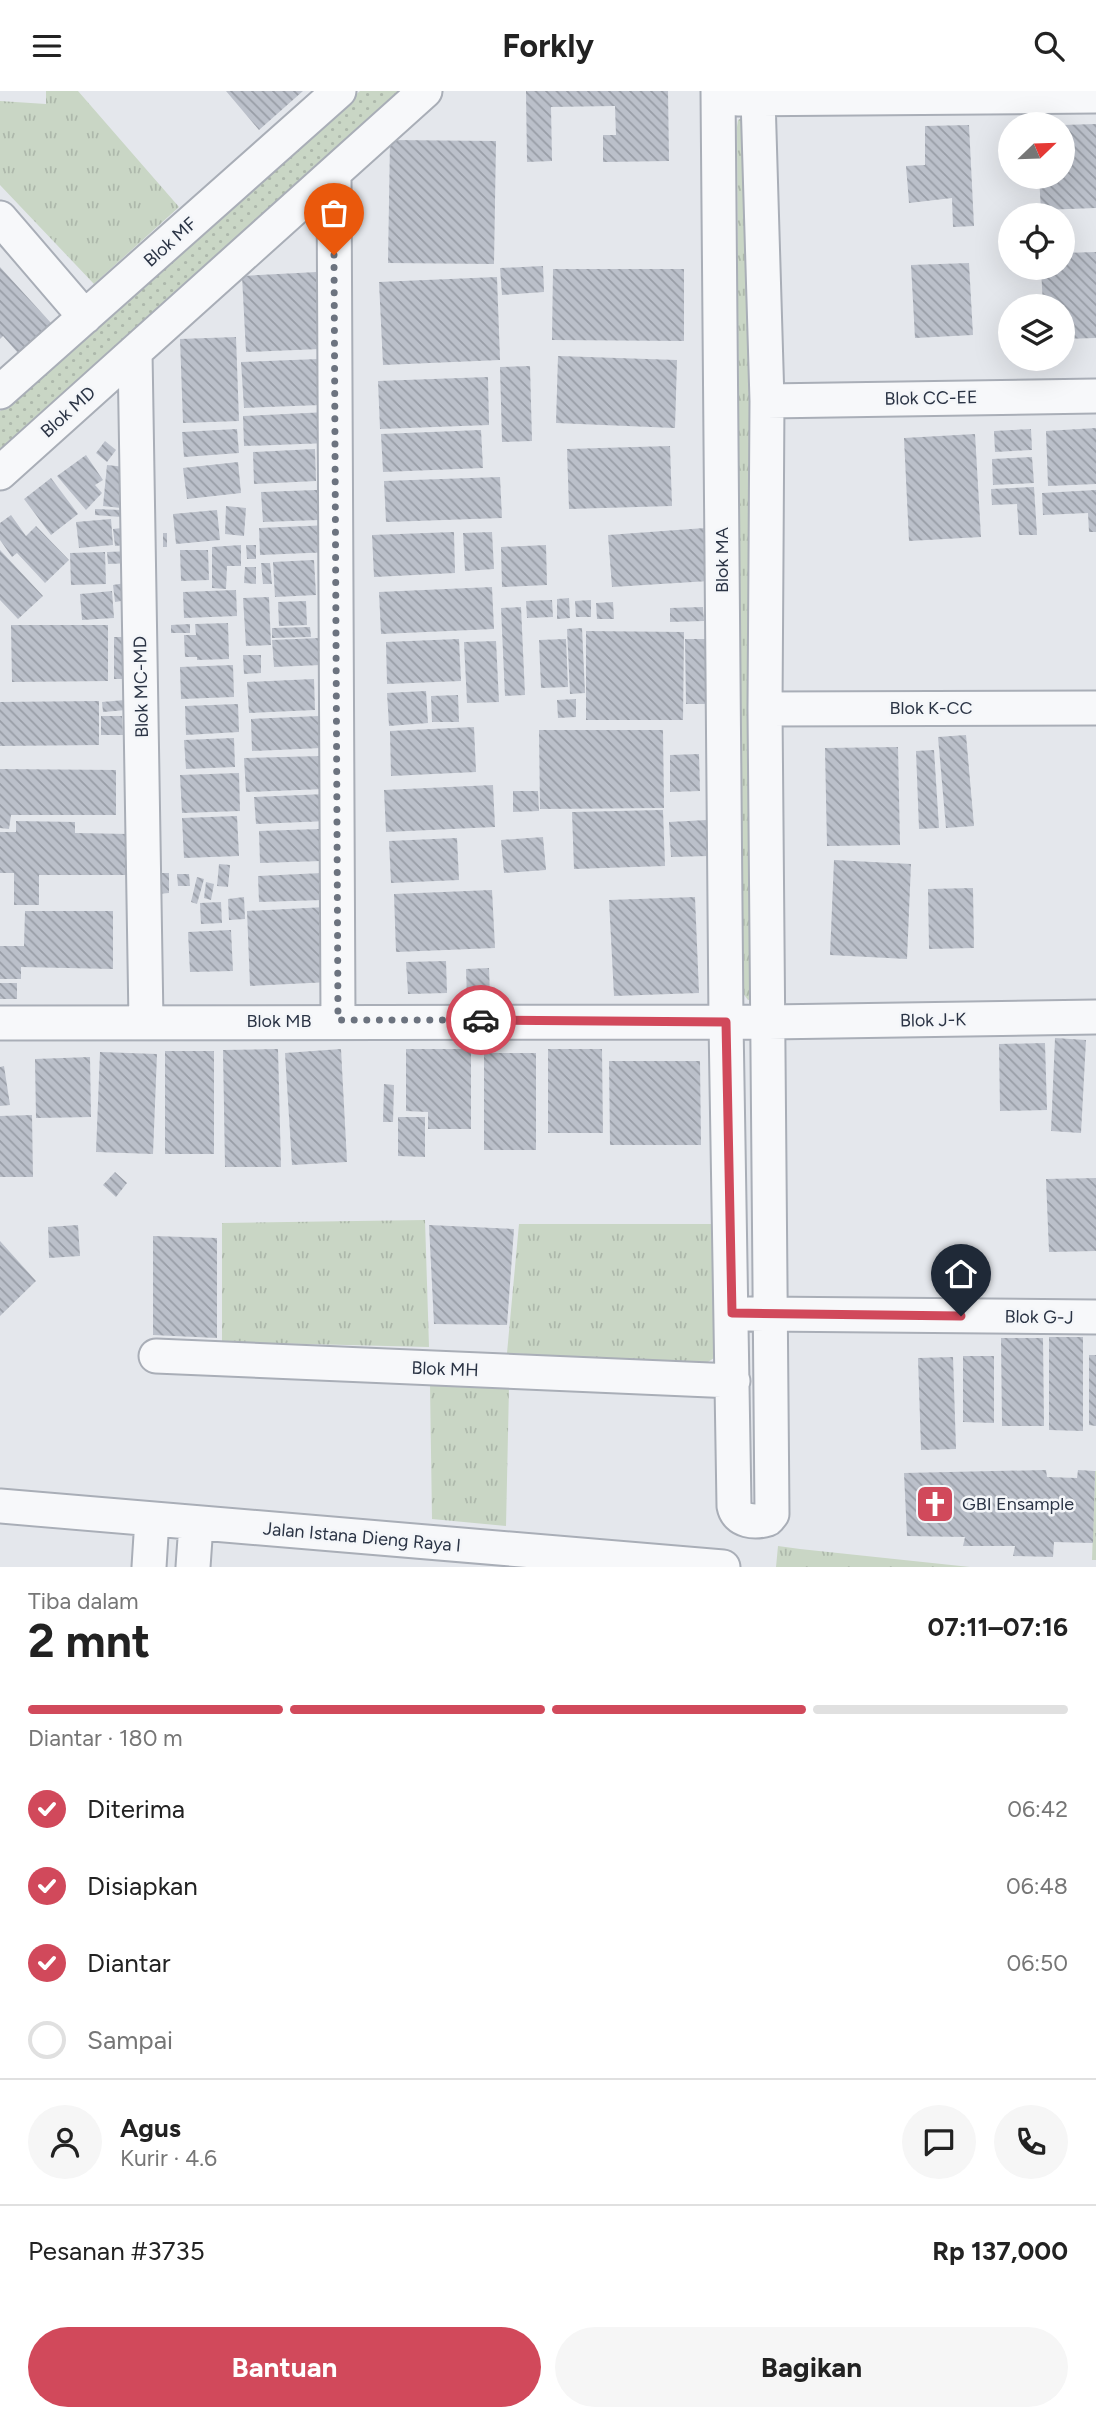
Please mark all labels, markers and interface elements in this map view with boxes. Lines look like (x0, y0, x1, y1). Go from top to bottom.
icon: menu (28, 27, 66, 65)
text: Forkly (502, 27, 594, 65)
icon: search (1030, 27, 1068, 65)
north arrow (998, 112, 1074, 189)
map controls (998, 112, 1075, 371)
pin (304, 183, 364, 255)
icon: bag (315, 194, 353, 232)
button: locate (998, 203, 1075, 280)
street label: Blok MF (139, 212, 201, 271)
button: layers (998, 294, 1075, 371)
street label: Blok MD (36, 382, 100, 442)
street label: Blok CC-EE (884, 386, 978, 410)
street label: Blok MA (711, 527, 733, 593)
street label: Blok MC-MD (129, 636, 153, 738)
street label: Blok K-CC (889, 697, 973, 719)
courier (446, 985, 516, 1055)
icon: car (462, 1001, 500, 1039)
street label: Blok J-K (900, 1008, 966, 1032)
street label: Blok MB (247, 1010, 311, 1032)
pin (931, 1244, 991, 1316)
icon: home (942, 1255, 980, 1293)
street label: Blok G-J (1004, 1305, 1074, 1329)
street label: Blok MH (411, 1357, 479, 1381)
church icon: GBI Ensample (914, 1483, 956, 1525)
place label: GBI Ensample (962, 1493, 1074, 1515)
street label: Jalan Istana Dieng Raya I (262, 1517, 462, 1557)
text: Tiba dalam (28, 1587, 139, 1615)
text: 07:11–07:16 (927, 1611, 1068, 1643)
text: 2 mnt (28, 1613, 150, 1669)
text: Diantar · 180 m (28, 1724, 183, 1752)
icon: check (28, 1790, 66, 1828)
text: Diterima (87, 1793, 185, 1825)
text: 06:42 (1007, 1795, 1068, 1823)
icon: check (28, 1867, 66, 1905)
text: Disiapkan (87, 1870, 198, 1902)
text: 06:48 (1006, 1872, 1068, 1900)
icon: check (28, 1944, 66, 1982)
text: Diantar (87, 1947, 171, 1979)
text: 06:50 (1006, 1949, 1068, 1977)
text: Sampai (87, 2024, 173, 2056)
button: person (28, 2105, 102, 2179)
button: chat (902, 2105, 976, 2179)
button: phone (994, 2105, 1068, 2179)
text: Agus (120, 2112, 181, 2144)
text: Kurir · 4.6 (120, 2144, 217, 2172)
text: Pesanan #3735 (28, 2235, 205, 2267)
text: Rp 137,000 (932, 2235, 1068, 2267)
button: Bantuan (28, 2327, 541, 2407)
button: Bagikan (555, 2327, 1068, 2407)

